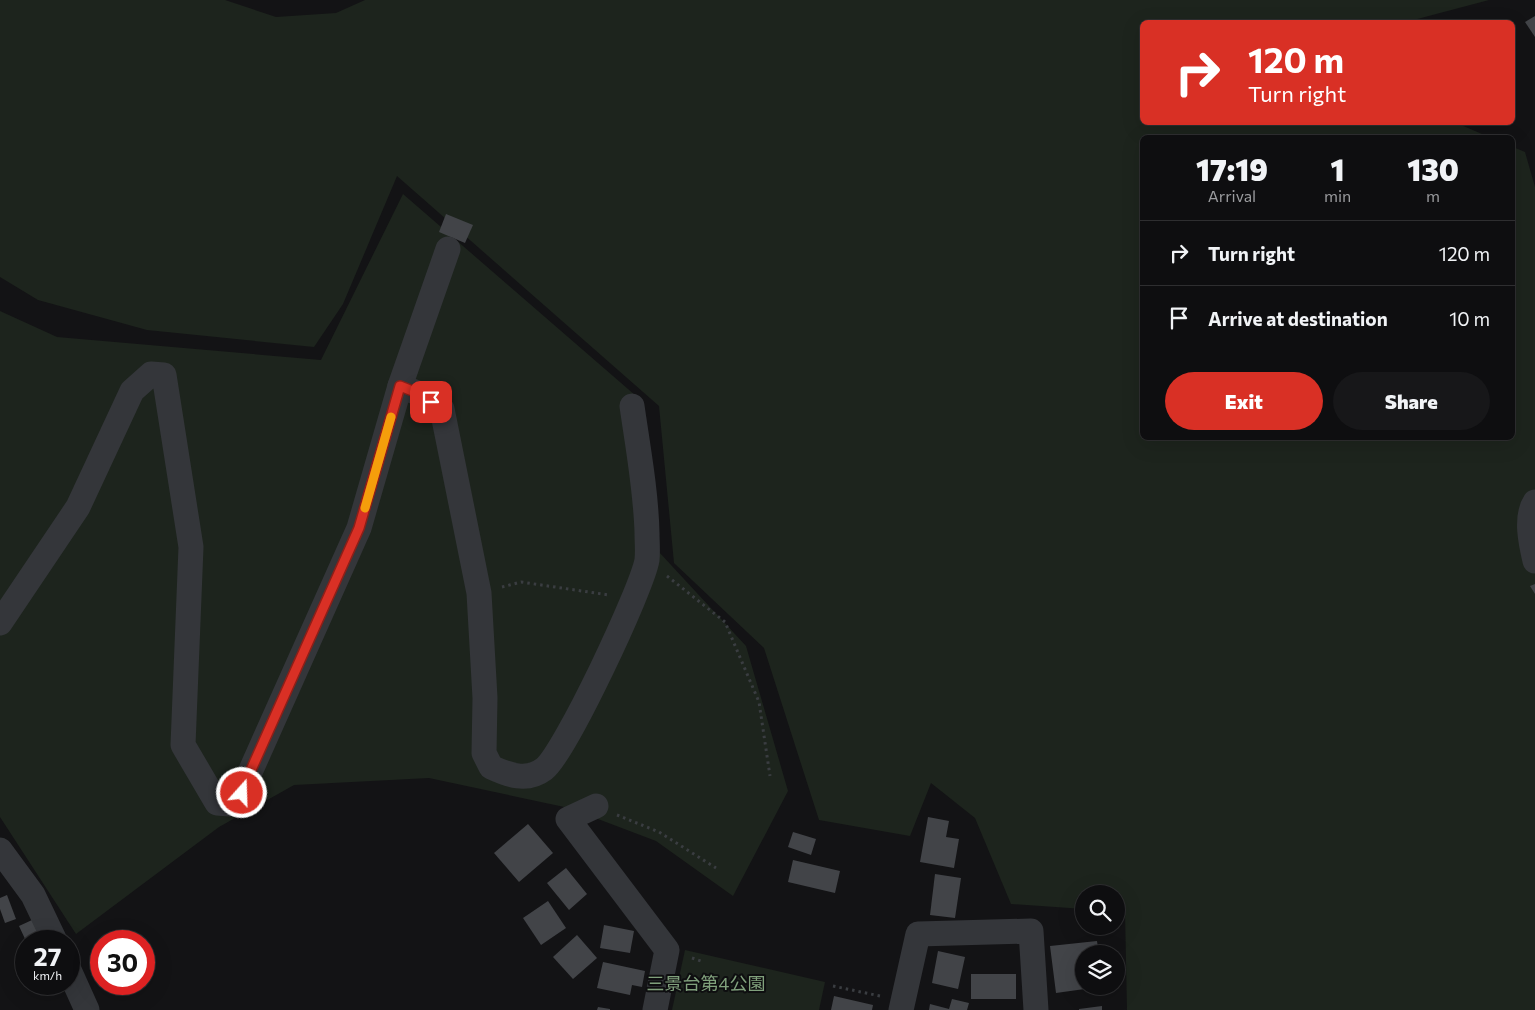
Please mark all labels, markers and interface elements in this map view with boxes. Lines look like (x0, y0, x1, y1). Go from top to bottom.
text: 120 m (1248, 37, 1344, 80)
icon: right (1165, 40, 1230, 105)
text: Turn right (1248, 80, 1346, 107)
text: 17:19 (1196, 150, 1268, 187)
text: 1 (1331, 150, 1345, 187)
text: 130 (1407, 150, 1459, 187)
text: Arrival (1208, 186, 1256, 205)
text: min (1324, 186, 1351, 205)
text: m (1426, 186, 1440, 205)
icon: right (1165, 239, 1193, 267)
text: Turn right (1208, 242, 1295, 265)
text: 120 m (1439, 242, 1490, 265)
icon: arrive (1165, 304, 1193, 332)
text: Arrive at destination (1208, 307, 1388, 330)
text: 10 m (1449, 307, 1490, 330)
button: Exit (1165, 372, 1323, 430)
button: Share (1333, 372, 1490, 430)
pin (410, 381, 452, 423)
icon: arrive (417, 388, 445, 416)
position arrow (215, 766, 267, 818)
map controls (1075, 885, 1125, 995)
button: search (1075, 885, 1125, 935)
speed limit sign: 30 (90, 930, 155, 995)
text: 27 (34, 941, 61, 971)
button: layers (1075, 945, 1125, 995)
text: km/h (33, 968, 62, 982)
park label: 三景台第4公園 (647, 972, 765, 994)

